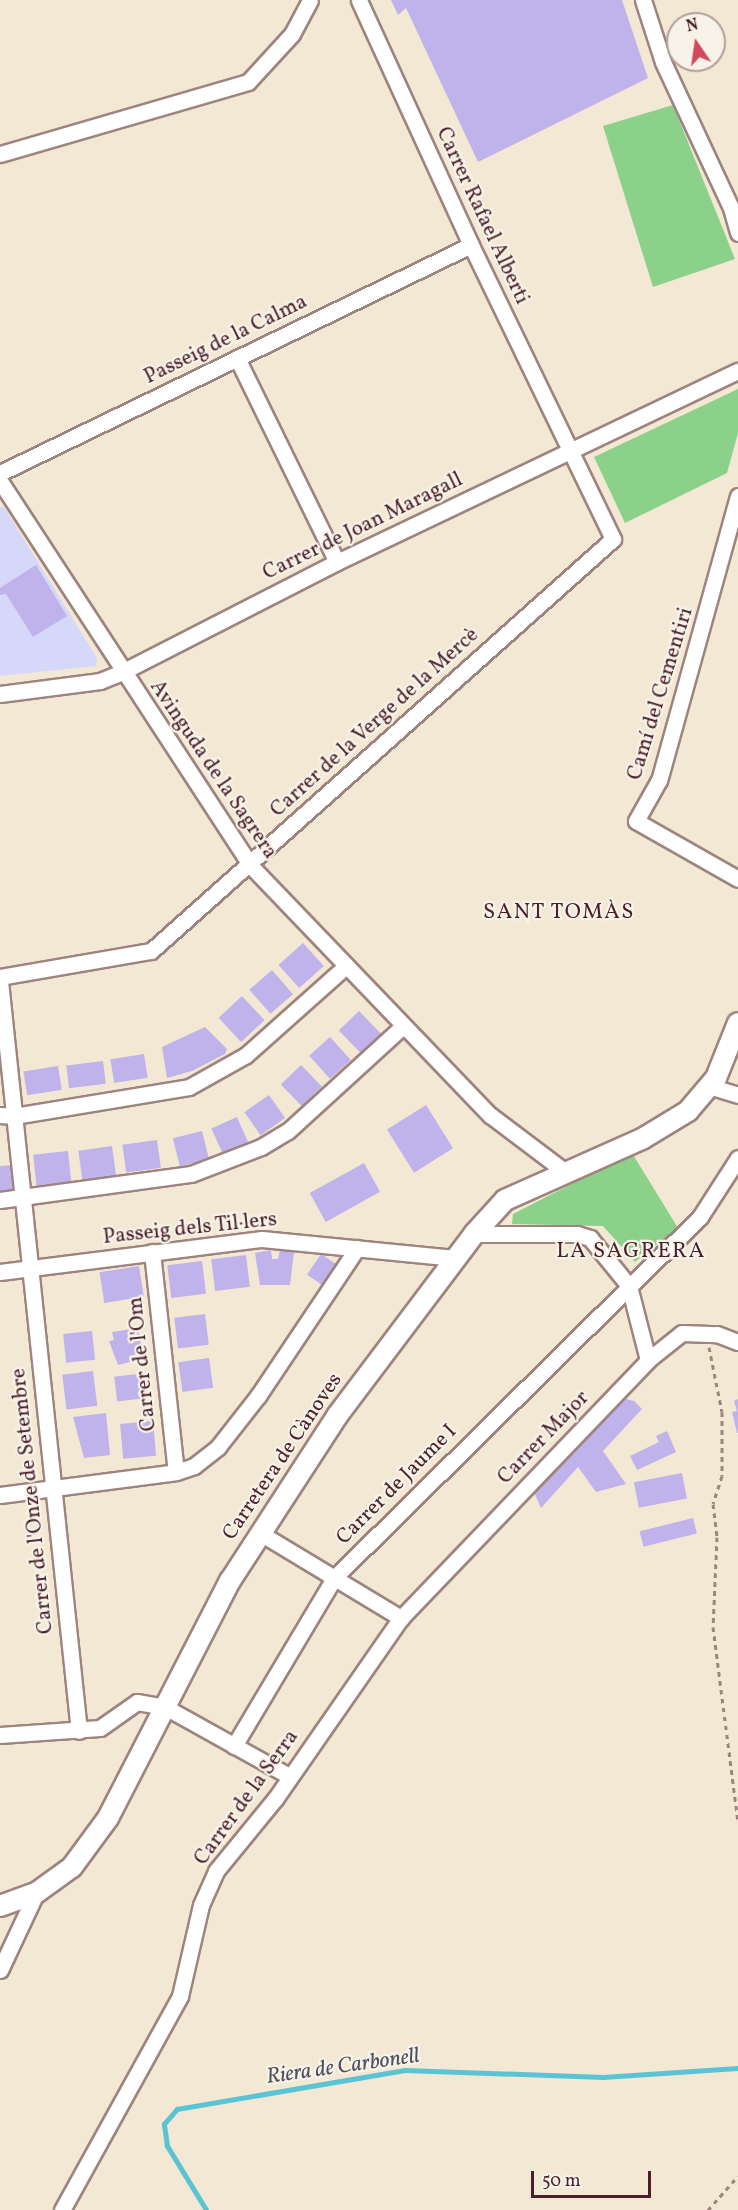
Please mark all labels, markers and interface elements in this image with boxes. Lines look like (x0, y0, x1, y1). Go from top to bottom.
north arrow (666, 12, 726, 72)
text: N (684, 14, 701, 38)
street label: Carrer Rafael Alberti (430, 123, 534, 309)
street label: Passeig de la Calma (140, 290, 312, 390)
street label: Carrer de Joan Maragall (259, 468, 467, 586)
street label: Camí del Cementiri (623, 605, 699, 783)
street label: Carrer de la Verge de la Mercè (266, 623, 484, 823)
street label: Avinguda de la Sagrera (144, 676, 282, 864)
district label: SANT TOMÀS (482, 900, 636, 926)
street label: Passeig dels Til·lers (102, 1207, 278, 1251)
district label: LA SAGRERA (556, 1239, 706, 1265)
street label: Carrer de l'Om (123, 1296, 163, 1432)
street label: Carrer de l'Onze de Setembre (7, 1367, 59, 1635)
street label: Carretera de Cànoves (218, 1369, 348, 1545)
street label: Carrer Major (493, 1386, 595, 1490)
street label: Carrer de Jaume I (331, 1419, 463, 1551)
street label: Carrer de la Serra (189, 1725, 305, 1871)
water label: Riera de Carbonell (265, 2043, 421, 2091)
scale bar (534, 2159, 654, 2197)
text: 50 m (542, 2169, 581, 2194)

